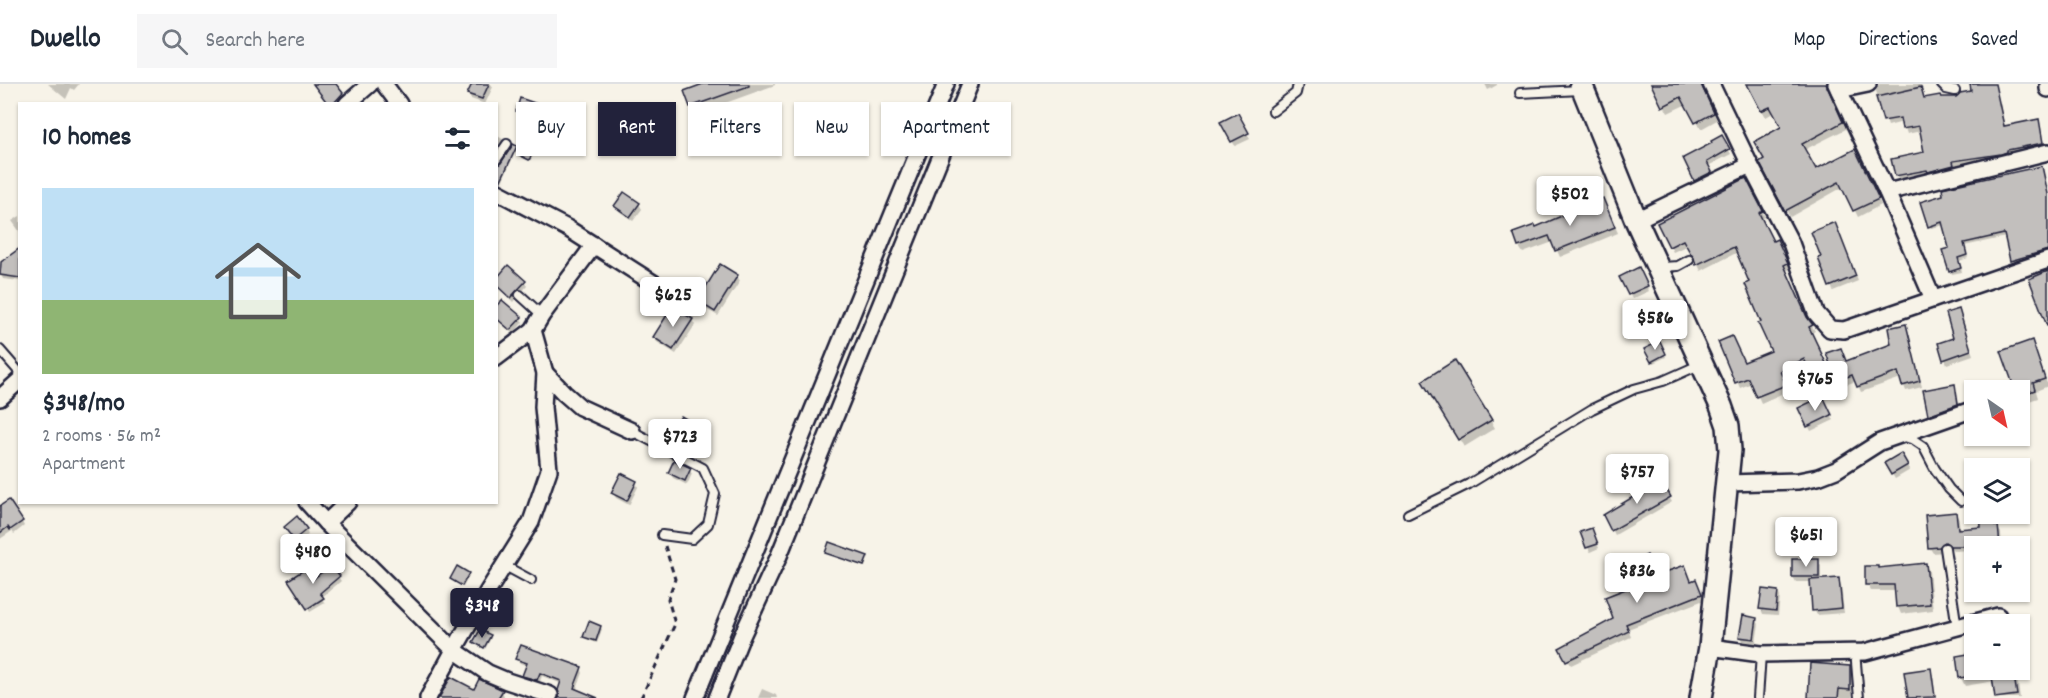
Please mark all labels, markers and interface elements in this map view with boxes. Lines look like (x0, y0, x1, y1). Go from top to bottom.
search box (137, 14, 557, 68)
text: Dwello (30, 21, 101, 61)
icon: search (158, 25, 191, 58)
text: Search here (206, 26, 305, 57)
text: Map (1794, 26, 1825, 56)
text: Directions (1858, 26, 1938, 56)
text: Saved (1971, 26, 2018, 56)
chip: Buy (516, 102, 586, 156)
chip: Rent (598, 102, 676, 156)
chip: Filters (688, 102, 782, 156)
chip: New (794, 102, 869, 156)
chip: Apartment (881, 102, 1011, 156)
text: 10 homes (42, 120, 132, 157)
icon: filters (441, 122, 474, 155)
pin: $502 (1534, 176, 1606, 227)
text: $502 (1550, 181, 1590, 209)
icon: home (204, 227, 312, 335)
pin: $625 (637, 277, 709, 328)
text: $625 (654, 282, 692, 310)
pin: $586 (1619, 300, 1691, 351)
text: $586 (1636, 305, 1674, 333)
pin: $765 (1779, 361, 1851, 412)
text: $765 (1797, 366, 1833, 394)
north arrow (1964, 380, 2030, 446)
map controls (1964, 380, 2030, 680)
text: $348/mo (42, 386, 125, 423)
pin: $723 (644, 419, 716, 470)
text: 2 rooms · 56 m² (42, 423, 161, 451)
text: $723 (662, 424, 698, 452)
text: Apartment (42, 451, 125, 479)
pin: $757 (1601, 454, 1673, 505)
button: layers (1964, 458, 2030, 524)
text: $757 (1620, 459, 1654, 487)
pin: $651 (1770, 517, 1842, 568)
text: $651 (1789, 522, 1823, 550)
pin: $480 (277, 534, 349, 585)
button: + (1964, 536, 2030, 602)
text: $480 (294, 539, 332, 567)
pin: $836 (1601, 553, 1673, 604)
text: $836 (1619, 558, 1655, 586)
pin: $348 (446, 588, 518, 639)
text: $348 (464, 593, 500, 621)
button: − (1964, 614, 2030, 680)

